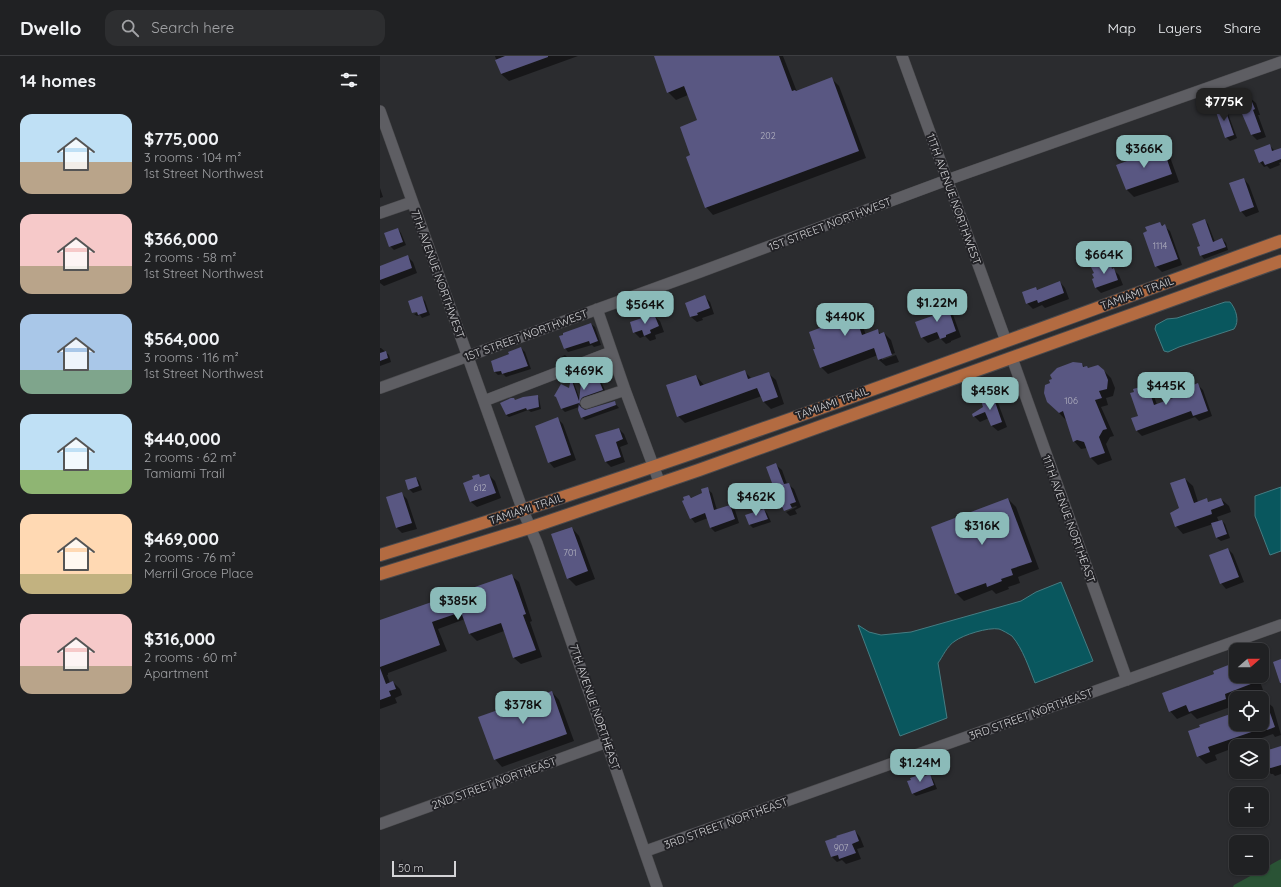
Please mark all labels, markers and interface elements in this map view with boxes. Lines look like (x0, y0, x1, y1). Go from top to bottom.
search box (105, 10, 385, 46)
text: Dwello (20, 16, 81, 40)
icon: search (119, 17, 141, 39)
text: Search here (151, 18, 234, 37)
text: Map (1107, 19, 1136, 37)
text: Layers (1158, 19, 1202, 37)
text: Share (1224, 19, 1261, 37)
icon: filters (338, 69, 360, 91)
text: 14 homes (20, 70, 96, 91)
pin: $775K (1196, 88, 1252, 122)
text: $775K (1205, 93, 1243, 109)
text: $775,000 (144, 128, 219, 149)
icon: home (52, 130, 100, 178)
house number: 202 (760, 130, 776, 141)
street label: 11TH AVENUE NORTHWEST (924, 132, 984, 267)
pin: $366K (1116, 135, 1172, 169)
text: $366K (1125, 140, 1163, 156)
text: 3 rooms · 104 m² (144, 149, 241, 165)
text: 1st Street Northwest (144, 165, 264, 181)
street label: 1ST STREET NORTHWEST (767, 194, 894, 254)
street label: 7TH AVENUE NORTHWEST (408, 208, 468, 341)
text: $366,000 (144, 228, 218, 249)
icon: home (52, 230, 100, 278)
house number: 1114 (1153, 240, 1168, 251)
pin: $664K (1076, 241, 1132, 275)
text: $664K (1085, 246, 1123, 262)
text: 2 rooms · 58 m² (144, 249, 236, 265)
text: 1st Street Northwest (144, 265, 264, 281)
street label: TAMIAMI TRAIL (1099, 273, 1176, 313)
pin: $1.22M (904, 289, 970, 323)
pin: $564K (617, 291, 673, 325)
text: $1.22M (916, 294, 958, 310)
text: $564K (626, 296, 664, 312)
pin: $440K (817, 303, 873, 337)
street label: 1ST STREET NORTHWEST (462, 306, 590, 364)
text: $440K (825, 308, 865, 324)
text: $564,000 (144, 328, 219, 349)
icon: home (52, 330, 100, 378)
text: 3 rooms · 116 m² (144, 349, 239, 365)
pin: $469K (556, 357, 612, 391)
text: $469K (565, 362, 603, 378)
text: 1st Street Northwest (144, 365, 264, 381)
pin: $445K (1138, 372, 1194, 406)
pin: $458K (962, 377, 1018, 411)
text: $445K (1146, 377, 1186, 393)
text: $458K (971, 382, 1009, 398)
street label: TAMIAMI TRAIL (794, 383, 871, 423)
house number: 106 (1064, 395, 1078, 406)
text: $440,000 (144, 428, 221, 449)
icon: home (52, 430, 100, 478)
text: 2 rooms · 62 m² (144, 449, 236, 465)
street label: 11TH AVENUE NORTHEAST (1039, 453, 1099, 585)
text: Tamiami Trail (144, 465, 225, 481)
house number: 612 (473, 482, 487, 493)
pin: $462K (728, 483, 784, 517)
text: $462K (737, 488, 775, 504)
street label: TAMIAMI TRAIL (487, 490, 565, 528)
pin: $316K (954, 512, 1010, 546)
text: $316K (964, 517, 1000, 533)
text: $469,000 (144, 528, 219, 549)
icon: home (52, 530, 100, 578)
house number: 701 (563, 547, 577, 558)
text: 2 rooms · 76 m² (144, 549, 236, 565)
text: Merril Groce Place (144, 565, 253, 581)
pin: $385K (430, 587, 486, 621)
text: $385K (439, 592, 477, 608)
text: $316,000 (144, 628, 215, 649)
icon: home (52, 630, 100, 678)
street label: 7TH AVENUE NORTHEAST (567, 642, 623, 772)
north arrow (1229, 643, 1269, 683)
map controls (1229, 643, 1269, 875)
text: 2 rooms · 60 m² (144, 649, 237, 665)
text: Apartment (144, 665, 209, 681)
street label: 3RD STREET NORTHEAST (967, 685, 1095, 743)
pin: $378K (495, 691, 551, 725)
button: locate (1229, 691, 1269, 731)
text: $378K (504, 696, 542, 712)
button: layers (1229, 739, 1269, 779)
pin: $1.24M (887, 749, 953, 783)
street label: 2ND STREET NORTHEAST (430, 754, 559, 812)
text: $1.24M (899, 754, 941, 770)
button: + (1229, 787, 1269, 827)
street label: 3RD STREET NORTHEAST (662, 794, 790, 852)
button: − (1229, 835, 1269, 875)
house number: 907 (834, 842, 849, 853)
scale bar (392, 859, 456, 878)
text: 50 m (398, 861, 424, 875)

